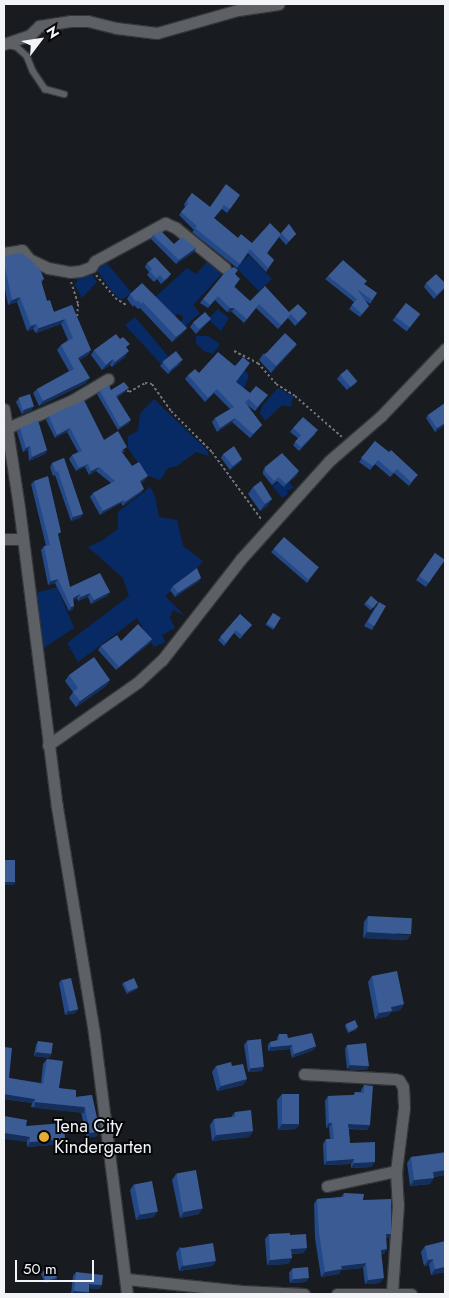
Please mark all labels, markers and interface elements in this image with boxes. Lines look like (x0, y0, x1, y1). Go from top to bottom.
north arrow (15, 15, 65, 65)
text: N (41, 22, 64, 42)
place label: Tena City Kindergarten (54, 1116, 152, 1158)
marker: Tena City Kindergarten (38, 1131, 50, 1143)
scale bar (18, 1250, 96, 1282)
text: 50 m (23, 1258, 57, 1280)

